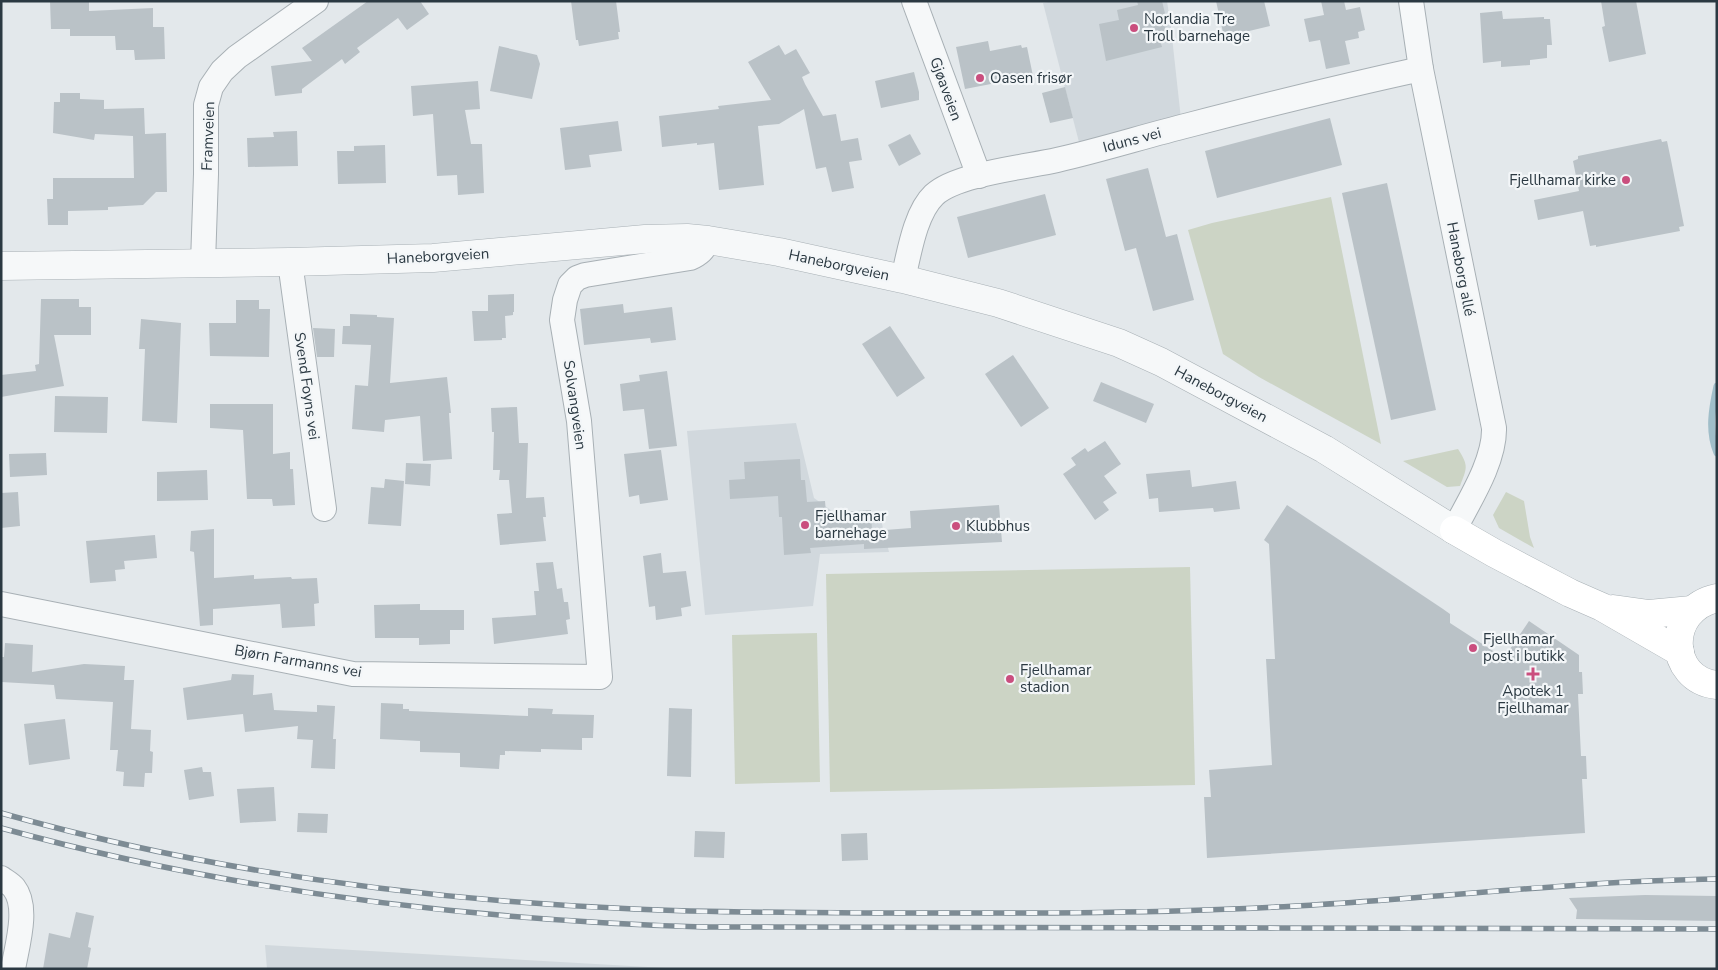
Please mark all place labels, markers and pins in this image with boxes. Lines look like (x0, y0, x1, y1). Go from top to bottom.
place label: Norlandia Tre Troll barnehage (1144, 9, 1250, 46)
marker: Norlandia Tre Troll barnehage (1128, 22, 1140, 34)
place label: Oasen frisør (990, 68, 1072, 88)
marker: Oasen frisør (974, 72, 986, 84)
place label: Fjellhamar kirke (1509, 170, 1616, 190)
marker: Fjellhamar kirke (1620, 174, 1632, 186)
place label: Fjellhamar barnehage (815, 506, 887, 543)
place label: Klubbhus (966, 516, 1030, 536)
marker: Fjellhamar barnehage (799, 519, 811, 531)
marker: Klubbhus (950, 520, 962, 532)
place label: Fjellhamar post i butikk (1483, 629, 1565, 666)
marker: Fjellhamar post i butikk (1467, 642, 1479, 654)
place label: Fjellhamar stadion (1020, 660, 1092, 697)
marker: Apotek 1 Fjellhamar (1527, 668, 1539, 680)
marker: Fjellhamar stadion (1004, 673, 1016, 685)
place label: Apotek 1 Fjellhamar (1497, 681, 1569, 718)

